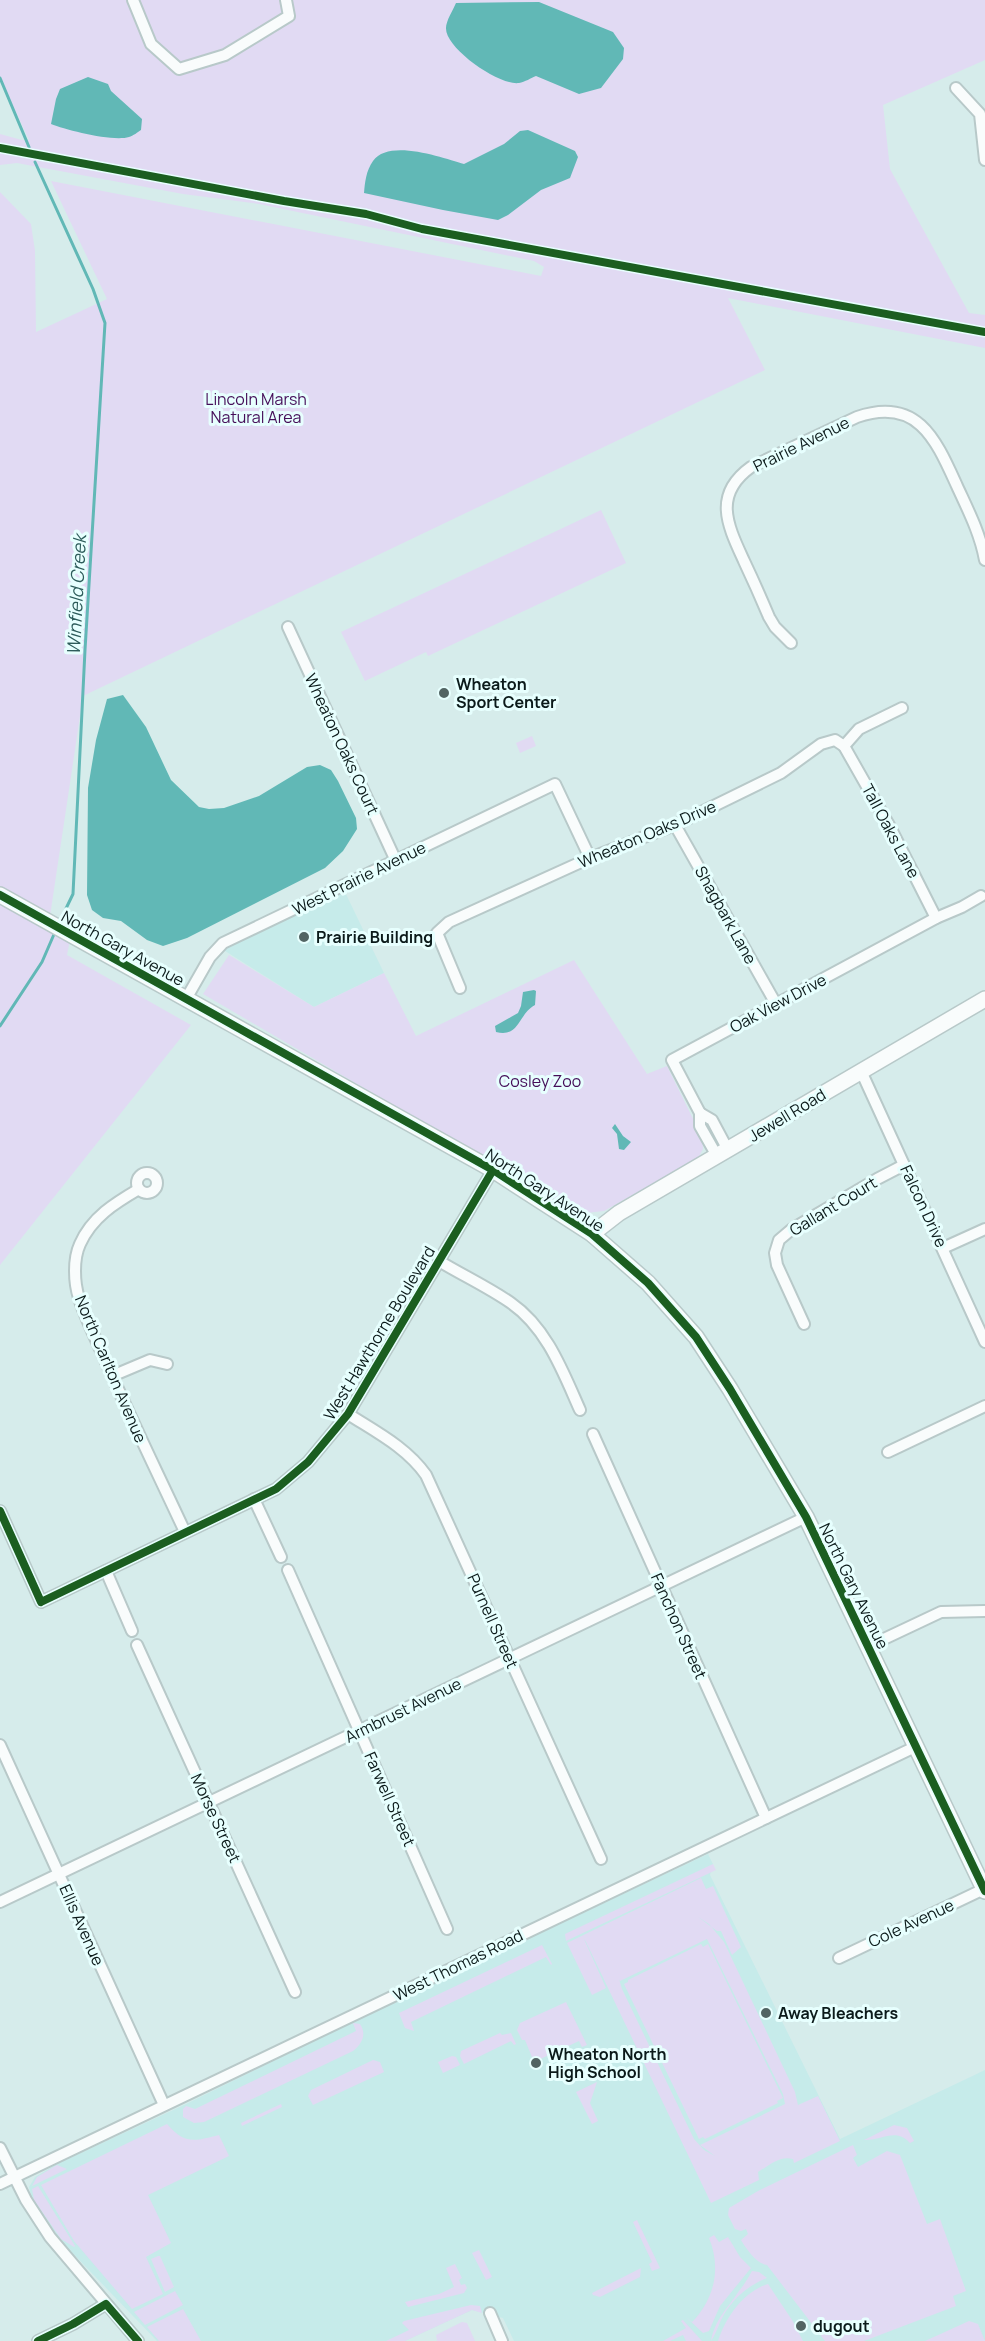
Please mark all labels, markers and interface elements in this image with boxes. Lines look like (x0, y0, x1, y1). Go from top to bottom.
park label: Lincoln Marsh Natural Area (205, 388, 307, 428)
street label: Prairie Avenue (749, 411, 853, 477)
water label: Winfield Creek (61, 531, 91, 656)
street label: Wheaton Oaks Court (300, 670, 384, 818)
place label: Wheaton Sport Center (456, 673, 557, 713)
marker: Wheaton Sport Center (437, 686, 451, 700)
street label: Tall Oaks Lane (857, 780, 925, 882)
street label: Wheaton Oaks Drive (575, 795, 719, 873)
street label: West Prairie Avenue (289, 836, 429, 920)
street label: Shagbark Lane (690, 862, 762, 968)
street label: North Gary Avenue (58, 905, 188, 991)
place label: Prairie Building (316, 926, 433, 948)
marker: Prairie Building (297, 930, 311, 944)
street label: Oak View Drive (726, 968, 830, 1038)
park label: Cosley Zoo (499, 1070, 581, 1092)
street label: Jewell Road (744, 1083, 830, 1147)
street label: North Gary Avenue (481, 1143, 609, 1237)
street label: Falcon Drive (895, 1161, 953, 1251)
street label: Gallant Court (785, 1171, 881, 1241)
street label: West Hawthorne Boulevard (318, 1242, 440, 1424)
street label: North Carlton Avenue (70, 1292, 152, 1446)
street label: North Gary Avenue (814, 1519, 894, 1653)
street label: Purnell Street (462, 1570, 524, 1672)
street label: Fanchon Street (646, 1570, 712, 1682)
street label: Armbrust Avenue (341, 1672, 465, 1748)
street label: Farwell Street (359, 1748, 421, 1850)
street label: Morse Street (186, 1770, 246, 1866)
street label: Ellis Avenue (54, 1881, 110, 1969)
street label: Cole Avenue (865, 1894, 957, 1952)
street label: West Thomas Road (389, 1924, 527, 2006)
place label: Away Bleachers (778, 2002, 899, 2024)
marker: Away Bleachers (759, 2006, 773, 2020)
place label: Wheaton North High School (548, 2043, 667, 2083)
marker: Wheaton North High School (529, 2056, 543, 2070)
place label: dugout (813, 2315, 870, 2337)
marker: dugout (794, 2319, 808, 2333)

